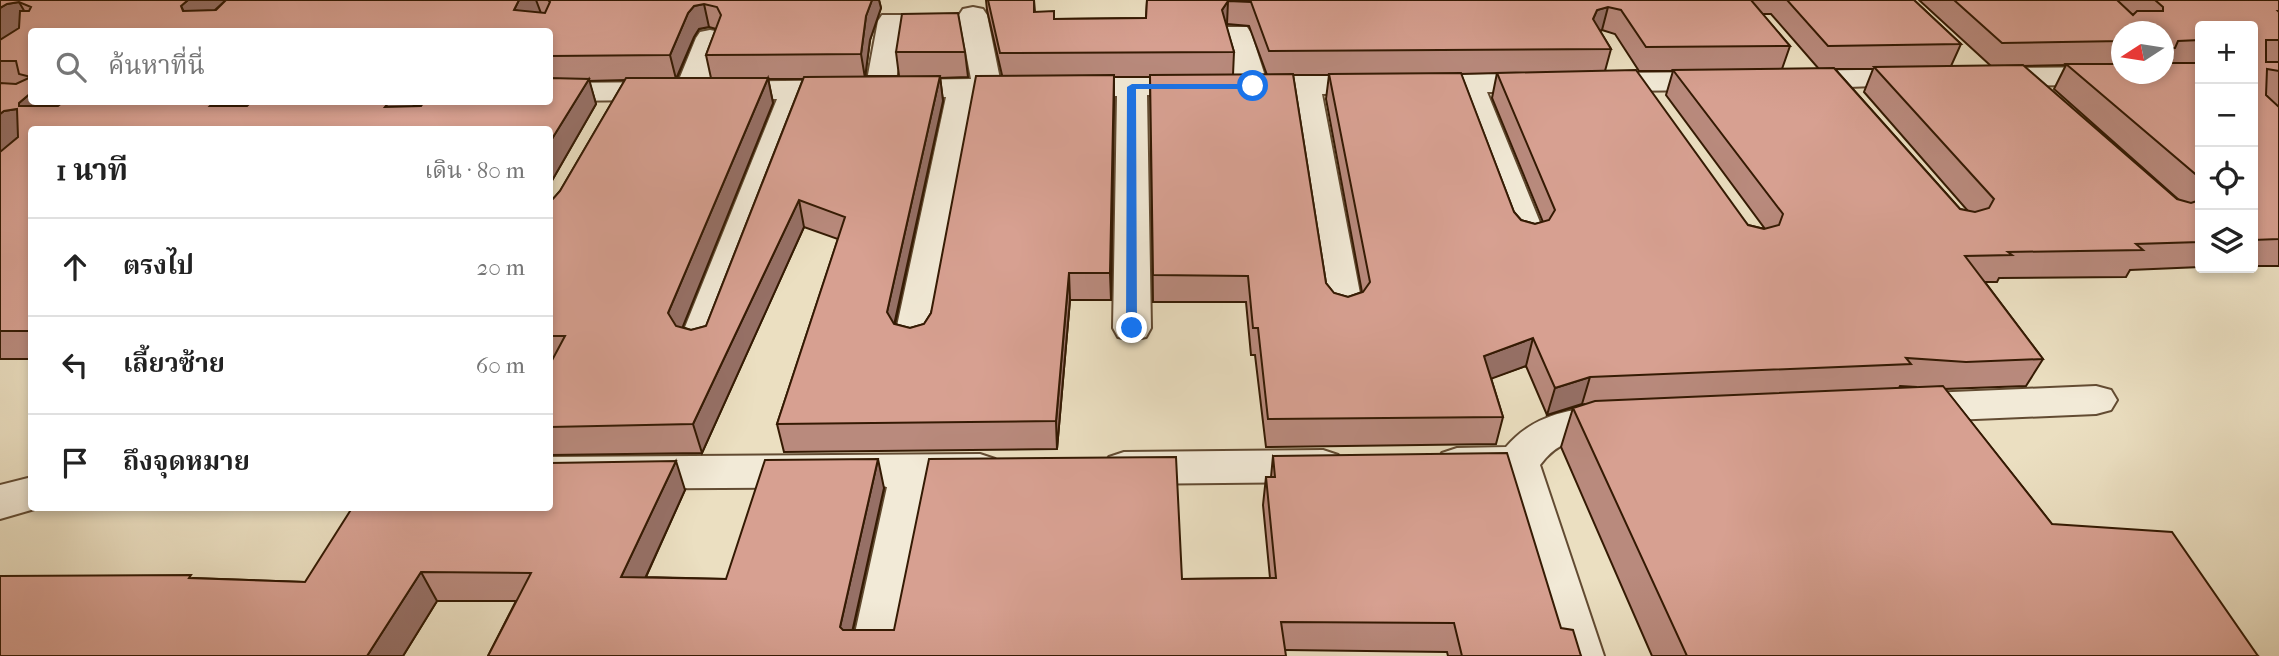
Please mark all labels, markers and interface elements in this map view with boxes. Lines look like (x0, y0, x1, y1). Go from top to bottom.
north arrow (2111, 21, 2174, 84)
map controls (2195, 21, 2258, 273)
button: + (2195, 21, 2258, 84)
search box (28, 28, 553, 105)
icon: search (52, 48, 90, 86)
text: ค้นหาที่นี่ (108, 50, 205, 81)
route start (1237, 70, 1268, 101)
button: − (2195, 84, 2258, 147)
button: locate (2195, 147, 2258, 210)
text: 1 นาที (56, 153, 128, 188)
text: เดิน · 80 m (424, 157, 525, 184)
button: layers (2195, 210, 2258, 273)
icon: ahead (56, 248, 94, 286)
text: ตรงไป (123, 250, 194, 281)
text: 20 m (476, 254, 525, 281)
route end (1116, 312, 1147, 343)
icon: left (56, 346, 94, 384)
text: เลี้ยวซ้าย (123, 348, 225, 379)
text: 60 m (476, 352, 525, 379)
icon: arrive (56, 444, 94, 482)
text: ถึงจุดหมาย (123, 446, 250, 477)

